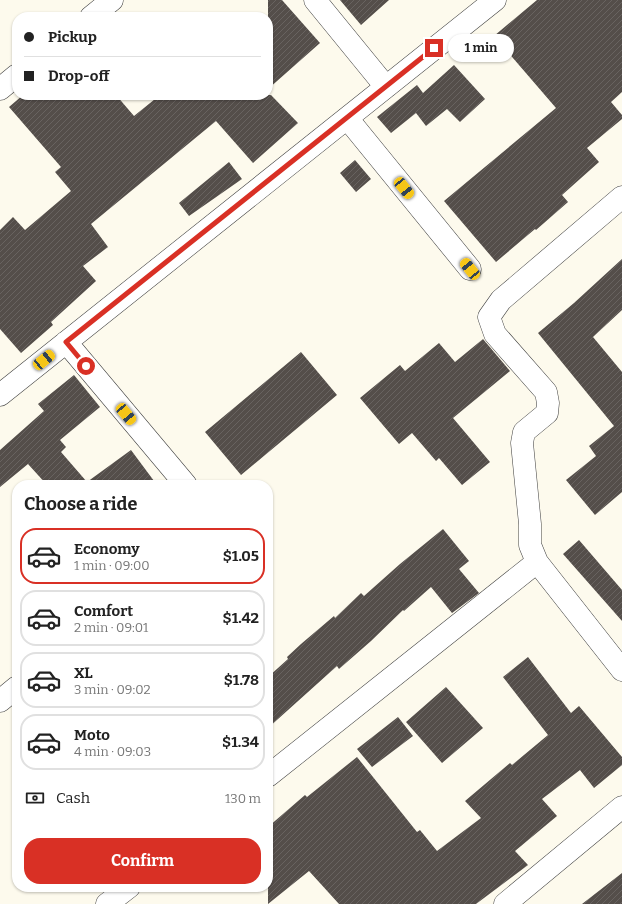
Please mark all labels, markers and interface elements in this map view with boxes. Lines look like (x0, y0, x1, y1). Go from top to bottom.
text: Pickup (48, 28, 97, 46)
callout: 1 min (448, 34, 514, 62)
route end (425, 39, 443, 57)
text: 1 min (465, 40, 497, 55)
text: Drop-off (48, 67, 109, 85)
car (392, 175, 416, 201)
car (458, 256, 482, 282)
car (31, 348, 57, 372)
route start (77, 357, 95, 375)
car (114, 401, 138, 427)
text: Choose a ride (24, 493, 137, 515)
icon: car (26, 538, 62, 574)
text: Economy (74, 540, 140, 558)
text: $1.05 (223, 547, 259, 565)
text: 1 min · 09:00 (74, 558, 150, 573)
icon: car (26, 600, 62, 636)
text: Comfort (74, 602, 133, 620)
text: $1.42 (223, 609, 259, 627)
text: 2 min · 09:01 (74, 620, 148, 635)
icon: car (26, 662, 62, 698)
text: XL (74, 664, 93, 682)
text: $1.78 (224, 671, 259, 689)
text: 3 min · 09:02 (74, 682, 151, 697)
icon: car (26, 724, 62, 760)
text: Moto (74, 726, 110, 744)
text: $1.34 (222, 733, 259, 751)
text: 4 min · 09:03 (74, 744, 151, 759)
icon: cash (24, 787, 46, 809)
text: Cash (56, 789, 90, 807)
text: 130 m (225, 791, 261, 806)
button: Confirm (24, 838, 261, 884)

